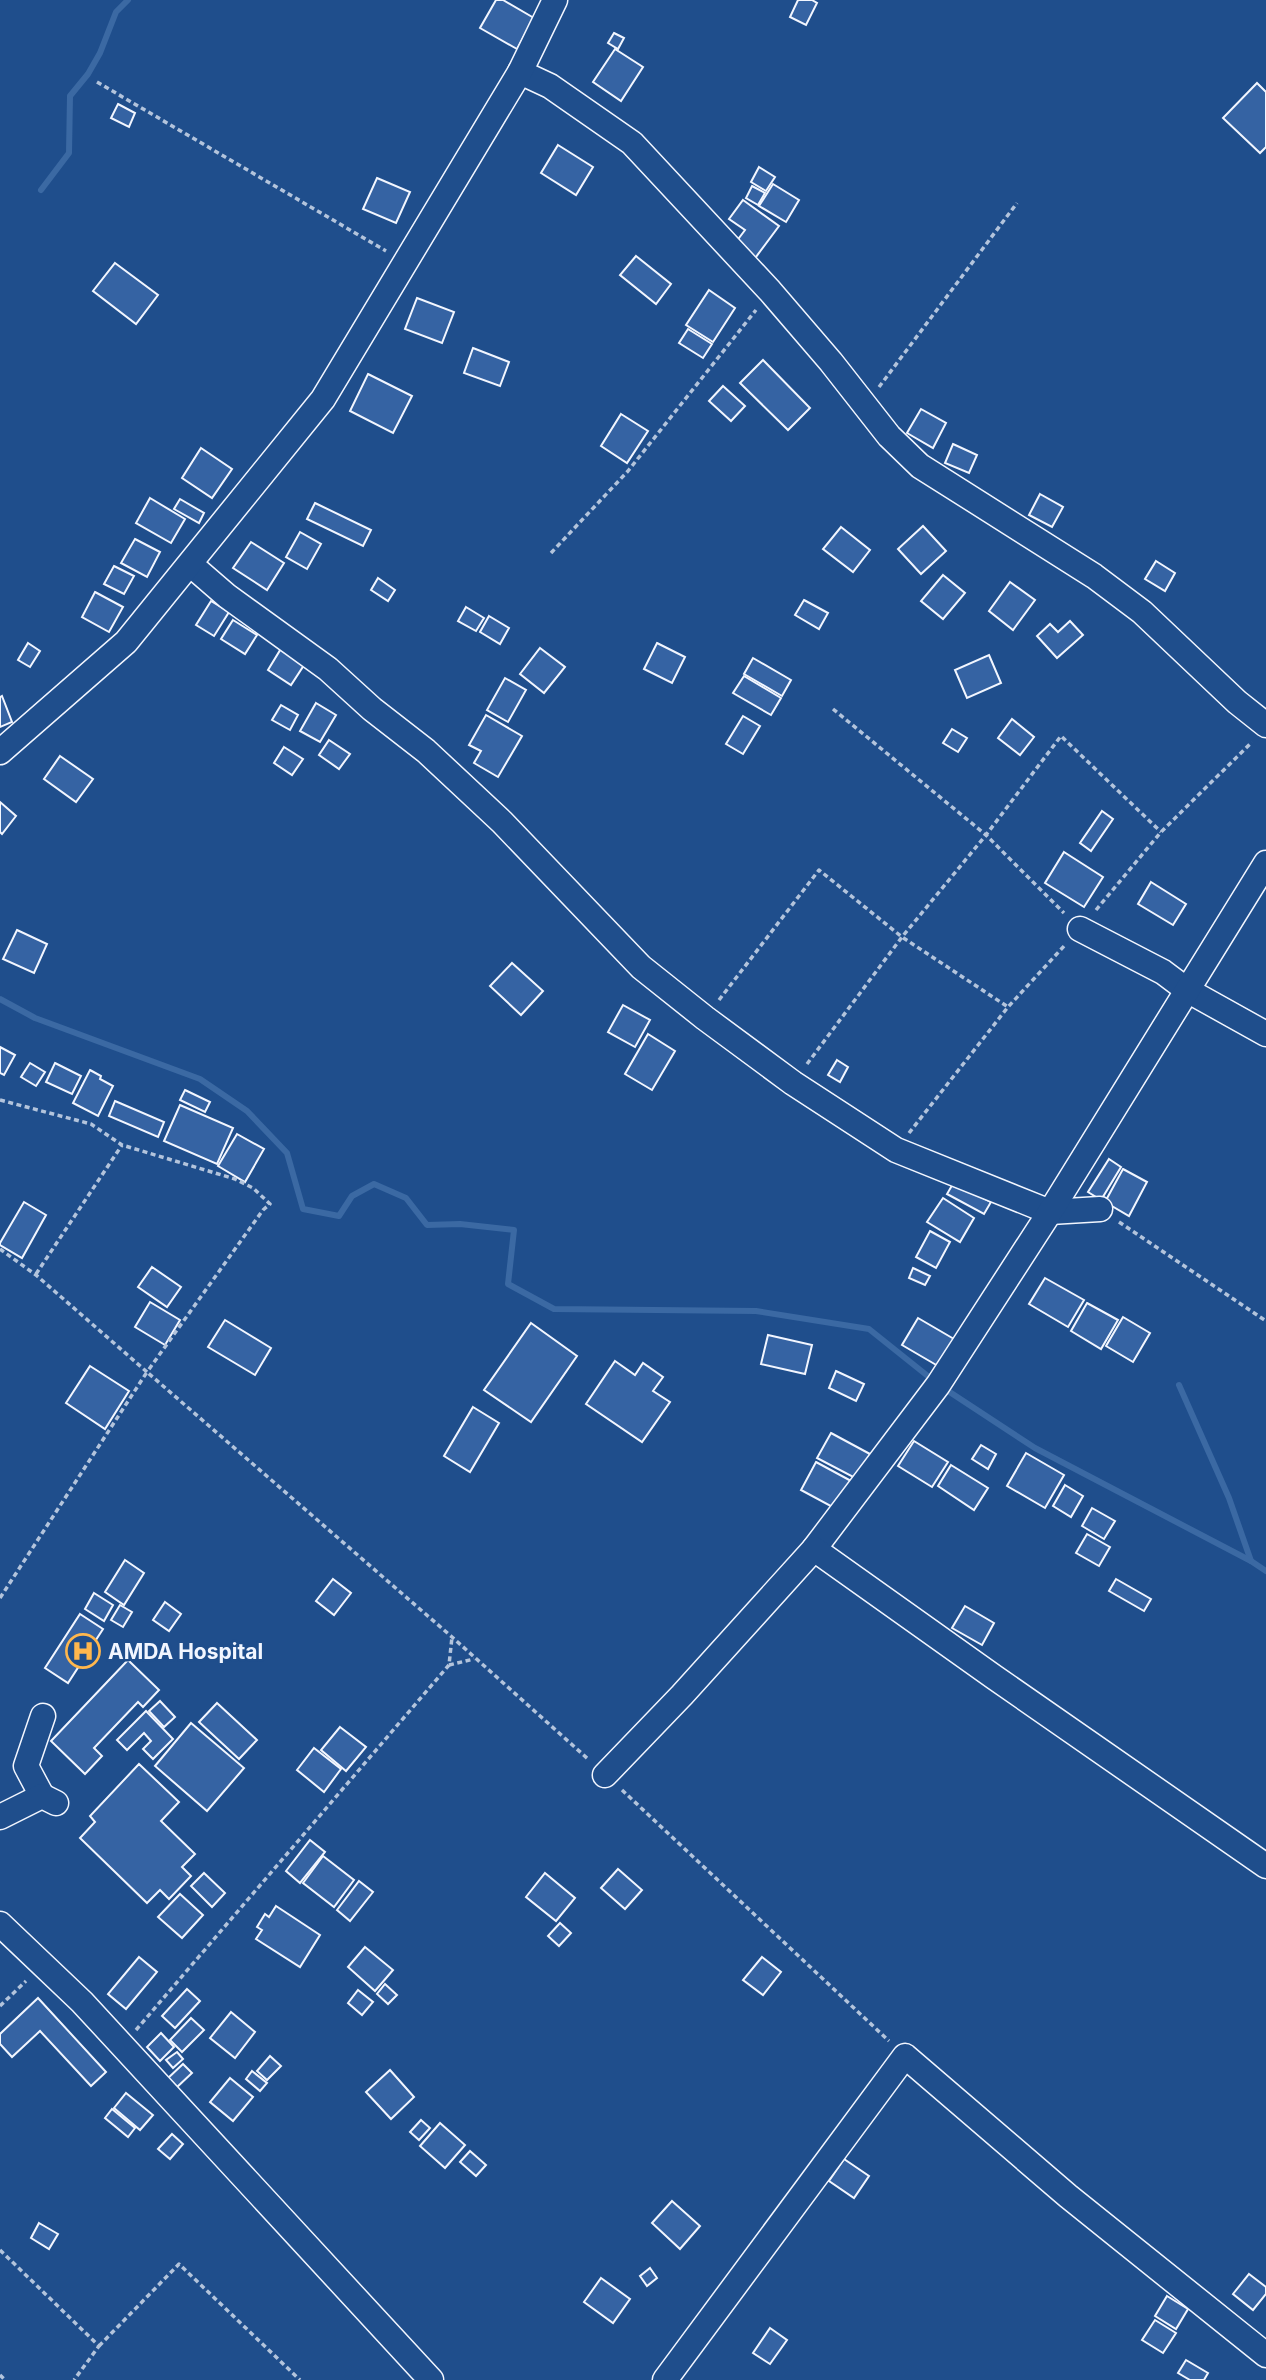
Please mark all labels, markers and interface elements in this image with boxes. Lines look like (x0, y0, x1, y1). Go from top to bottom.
hospital icon: AMDA Hospital (64, 1632, 102, 1670)
place label: AMDA Hospital (108, 1639, 263, 1664)

